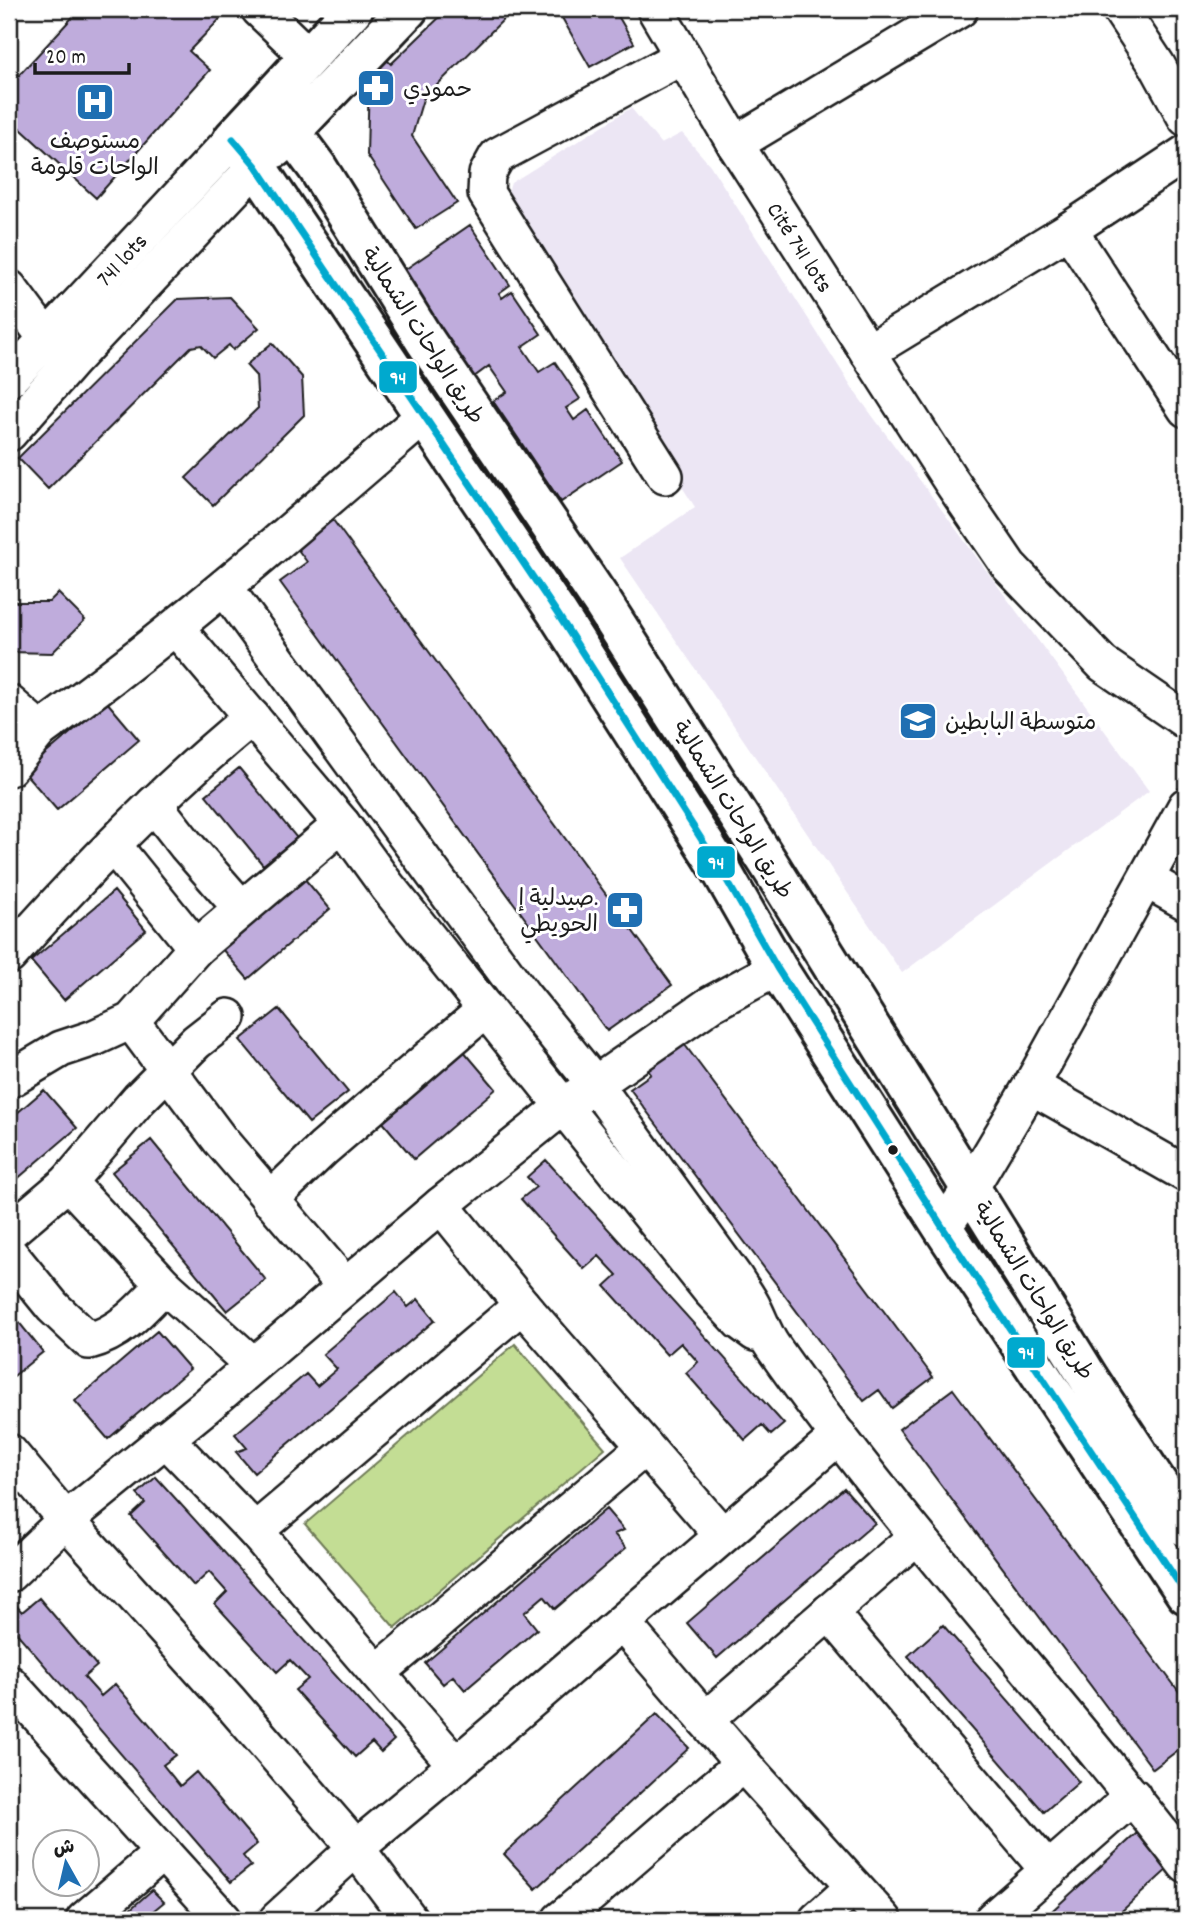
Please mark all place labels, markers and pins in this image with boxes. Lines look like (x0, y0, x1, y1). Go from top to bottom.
pharmacy icon: حمودي (355, 67, 397, 109)
place label: حمودي (403, 75, 471, 108)
hospital icon: مستوصف الواحات قلومة (74, 81, 116, 123)
place label: مستوصف الواحات قلومة (31, 127, 159, 186)
school or university icon: متوسطة البابطين (897, 700, 939, 742)
place label: متوسطة البابطين (945, 708, 1096, 741)
place label: صيدلية إ. الحويطي (519, 884, 598, 944)
pharmacy icon: صيدلية إ. الحويطي (604, 889, 646, 931)
unlabelled marker (886, 1143, 900, 1157)

